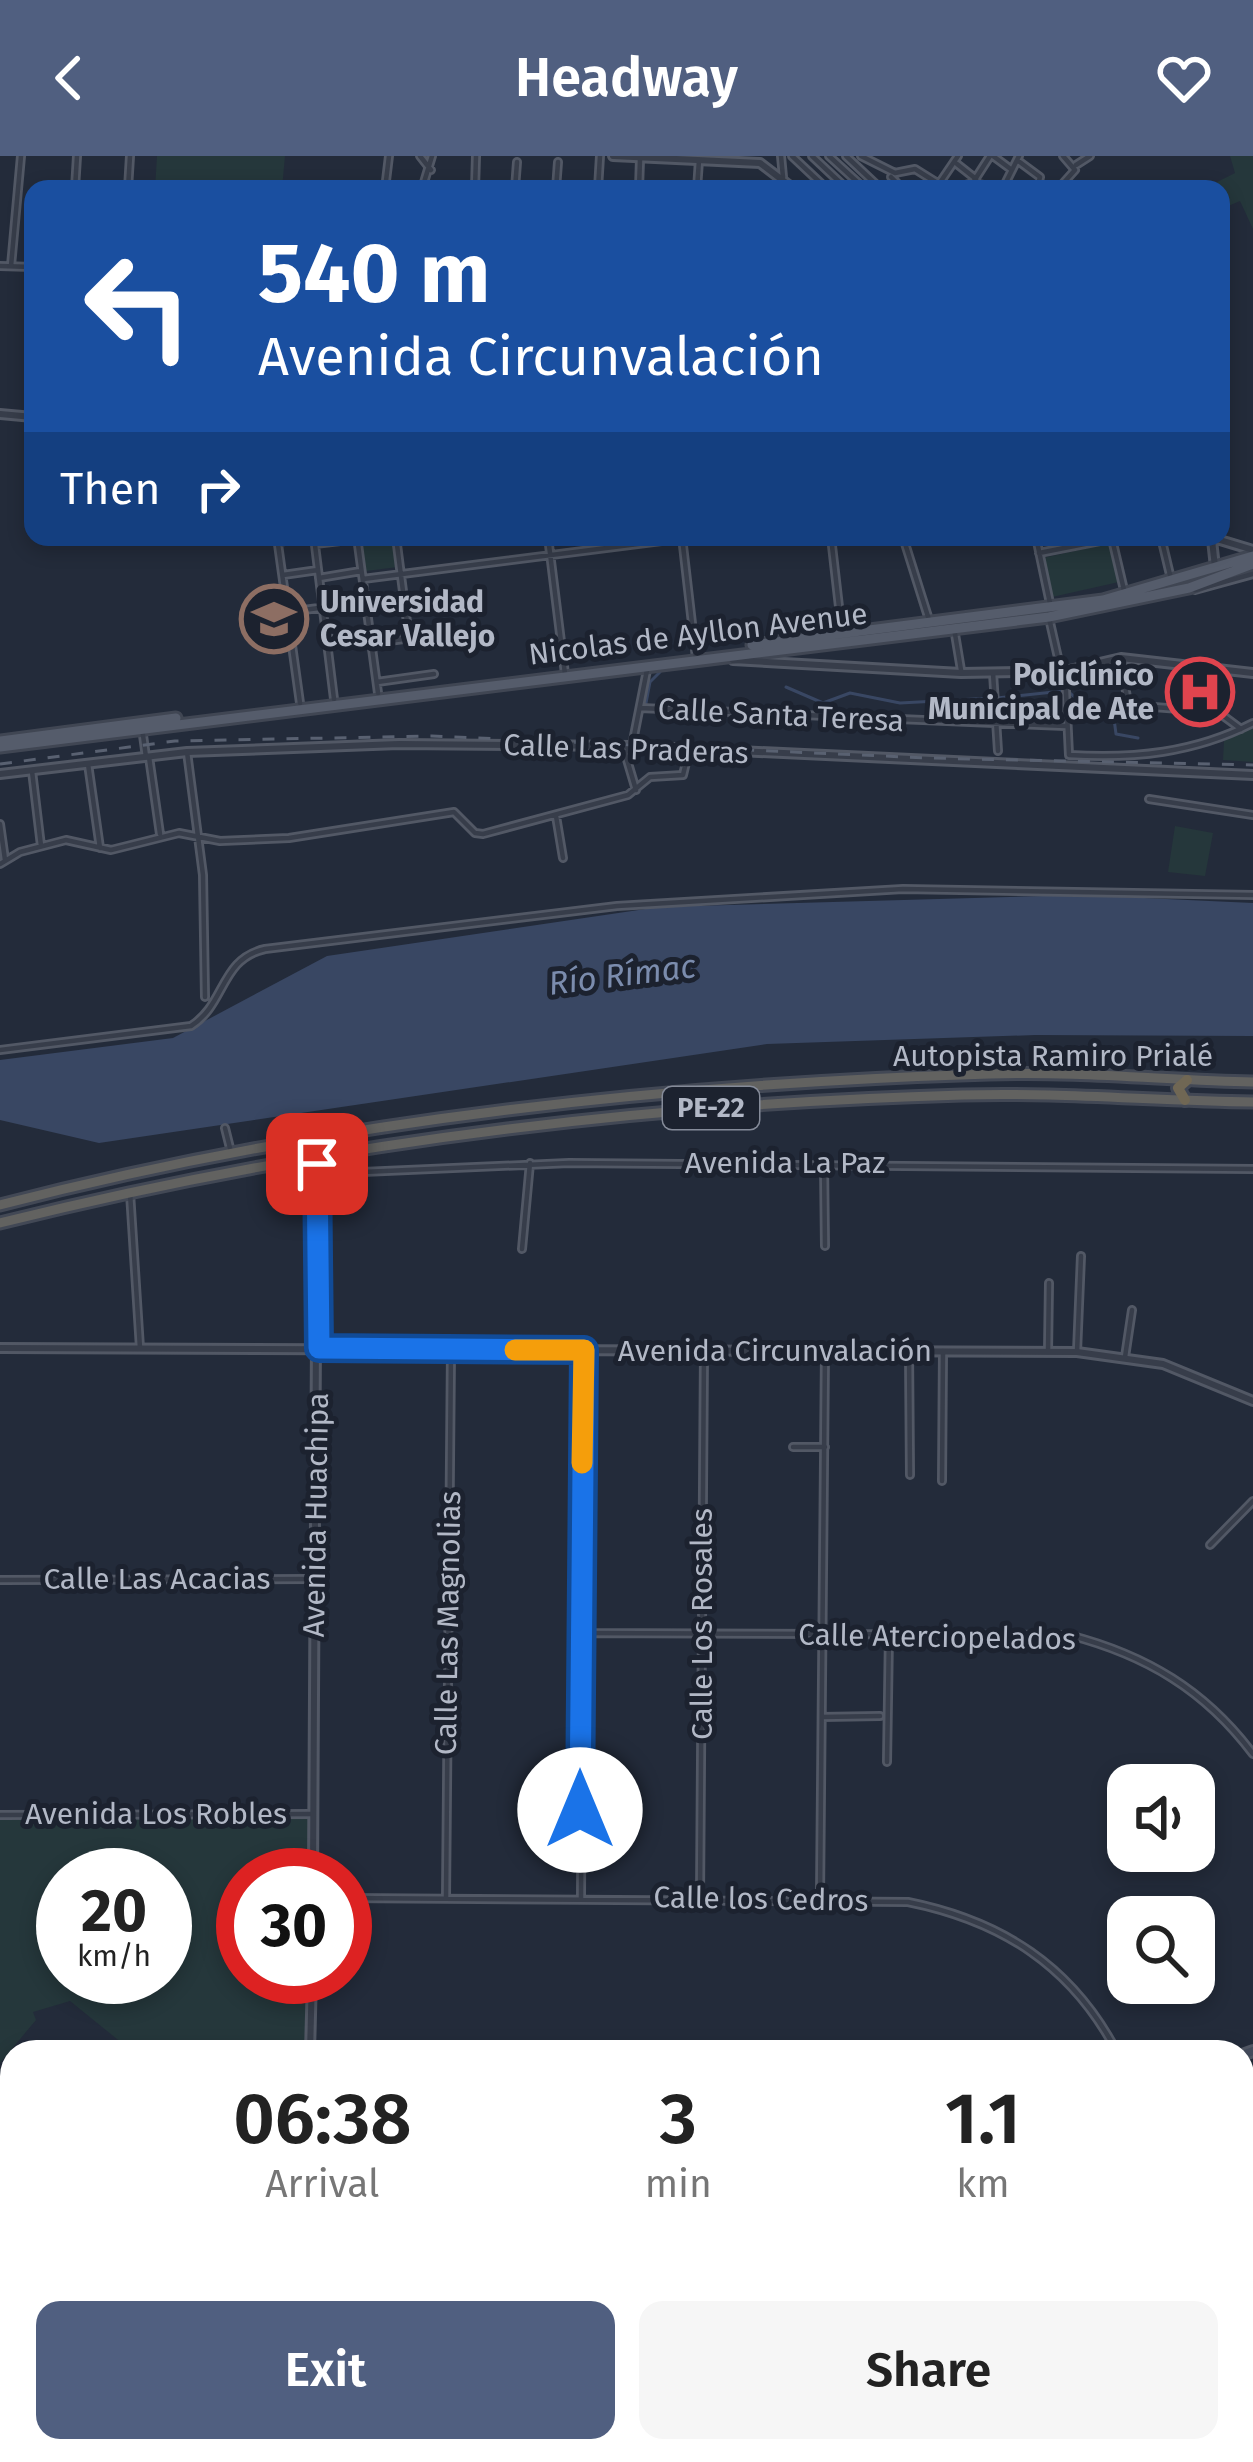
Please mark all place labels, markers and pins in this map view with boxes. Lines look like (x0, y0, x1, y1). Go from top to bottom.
school or university icon: Universidad Cesar Vallejo (239, 584, 309, 654)
place label: Universidad Cesar Vallejo (320, 584, 495, 654)
place label: Policlínico Municipal de Ate (928, 657, 1154, 727)
hospital icon: Policlínico Municipal de Ate (1165, 657, 1235, 727)
pin (266, 1113, 368, 1215)

